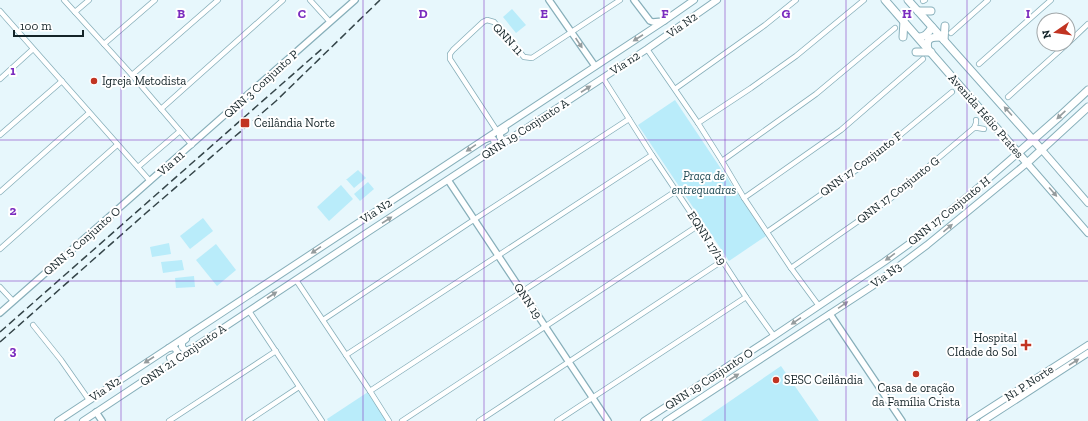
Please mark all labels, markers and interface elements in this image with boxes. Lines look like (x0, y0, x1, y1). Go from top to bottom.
text: B (177, 6, 185, 21)
text: C (298, 6, 306, 21)
text: D (418, 6, 428, 21)
text: E (540, 6, 548, 21)
text: F (661, 6, 669, 21)
text: G (782, 6, 791, 21)
text: H (902, 6, 912, 21)
text: I (1026, 6, 1031, 21)
street label: Via N2 (663, 9, 700, 41)
scale bar (14, 12, 83, 38)
north arrow (1036, 12, 1076, 52)
text: 100 m (20, 19, 52, 33)
street label: QNN 11 (490, 20, 526, 58)
text: N (1039, 28, 1054, 40)
one-way arrow (633, 34, 644, 42)
one-way arrow (575, 38, 583, 49)
street label: QNN 3 Conjunto P (221, 47, 302, 122)
street label: Via n2 (607, 48, 642, 78)
text: 1 (10, 63, 16, 78)
street label: Avenida Hélio Prates (946, 71, 1026, 161)
place label: Igreja Metodista (102, 74, 187, 89)
marker: Igreja Metodista (89, 76, 99, 86)
one-way arrow (581, 85, 591, 93)
street label: QNN 19 Conjunto A (479, 96, 572, 163)
one-way arrow (1003, 106, 1012, 116)
one-way arrow (1056, 111, 1066, 120)
place label: Ceilândia Norte (254, 116, 335, 130)
marker: Ceilândia Norte (239, 117, 251, 129)
street label: QNN 17 Conjunto F (817, 128, 906, 200)
one-way arrow (466, 144, 477, 152)
street label: Via n1 (154, 147, 188, 179)
street label: QNN 17 Conjunto G (854, 153, 943, 227)
park label: Praça de entrequadras (672, 169, 736, 197)
street label: QNN 17 Conjunto H (905, 174, 994, 249)
one-way arrow (1048, 187, 1057, 197)
street label: Via N2 (357, 196, 394, 227)
text: 2 (10, 203, 17, 218)
street label: QNN 5 Conjunto O (41, 204, 124, 279)
street label: EQNN 17/19 (685, 209, 729, 267)
one-way arrow (381, 216, 392, 223)
one-way arrow (942, 224, 953, 233)
one-way arrow (311, 246, 321, 254)
one-way arrow (885, 253, 896, 261)
street label: Via N3 (867, 259, 904, 291)
street label: QNN 19 (511, 280, 545, 322)
one-way arrow (267, 291, 277, 299)
one-way arrow (838, 301, 848, 309)
one-way arrow (791, 317, 801, 325)
street label: QNN 21 Conjunto A (137, 321, 229, 390)
place label: Hospital CIdade do Sol (947, 331, 1017, 359)
marker: Hospital CIdade do Sol (1020, 339, 1032, 351)
text: 3 (10, 343, 17, 358)
street label: QNN 19 Conjunto O (662, 345, 756, 414)
one-way arrow (144, 356, 154, 364)
one-way arrow (1069, 358, 1080, 366)
street label: N1 P Norte (1002, 362, 1056, 404)
marker: Casa de oração da Família Crista (911, 369, 921, 379)
one-way arrow (729, 373, 740, 381)
place label: SESC Ceilândia (784, 373, 863, 387)
street label: Via N2 (86, 374, 123, 405)
marker: SESC Ceilândia (771, 375, 781, 385)
place label: Casa de oração da Família Crista (872, 381, 960, 409)

